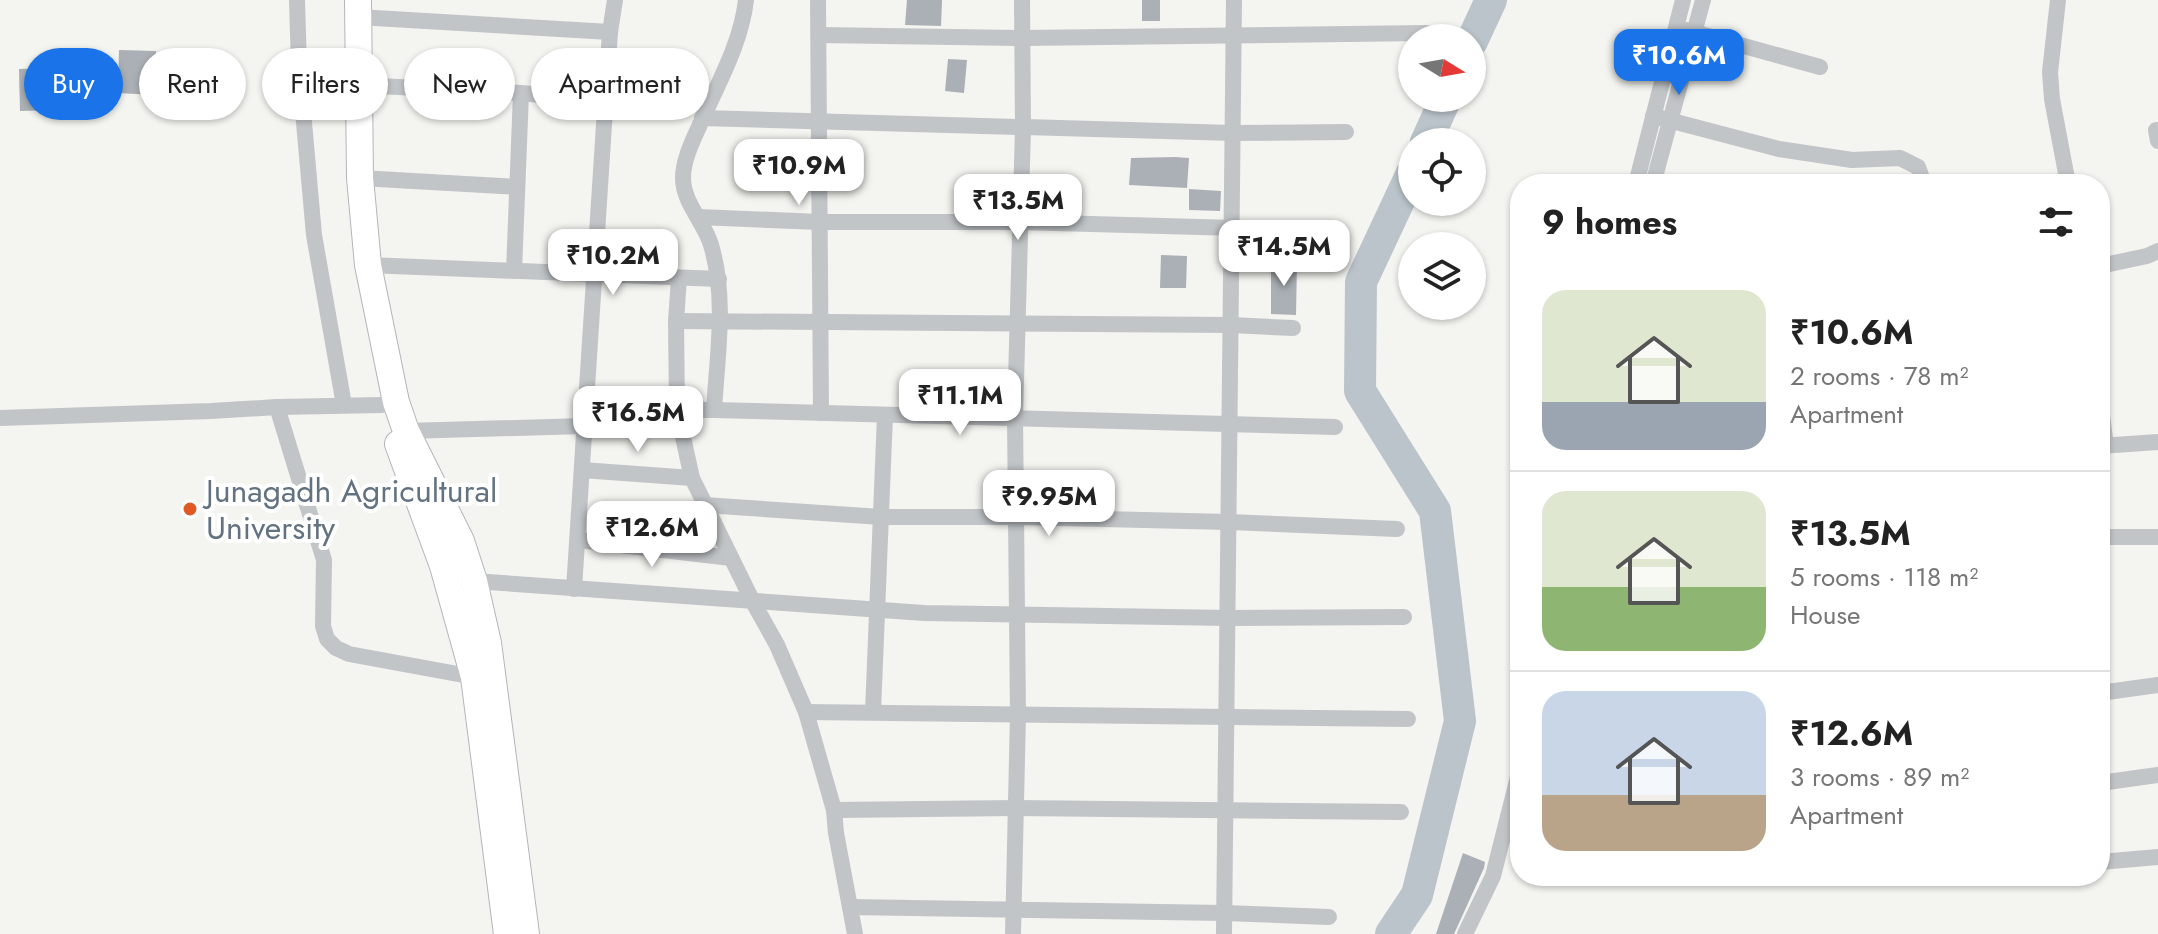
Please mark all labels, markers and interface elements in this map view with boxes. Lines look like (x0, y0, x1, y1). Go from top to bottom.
north arrow (1398, 24, 1486, 112)
map controls (1398, 24, 1486, 320)
pin: ₹10.6M (1614, 29, 1744, 97)
text: ₹10.6M (1632, 36, 1726, 74)
chip: Buy (24, 48, 123, 120)
chip: Rent (139, 48, 246, 120)
chip: Filters (262, 48, 388, 120)
chip: New (404, 48, 515, 120)
chip: Apartment (531, 48, 709, 120)
button: locate (1398, 128, 1486, 216)
pin: ₹10.9M (734, 139, 864, 207)
text: ₹10.9M (752, 146, 846, 184)
pin: ₹13.5M (953, 174, 1083, 242)
text: ₹13.5M (972, 181, 1064, 219)
text: 9 homes (1542, 198, 1677, 247)
icon: filters (2034, 200, 2078, 244)
pin: ₹14.5M (1219, 220, 1349, 288)
text: ₹14.5M (1237, 227, 1331, 265)
pin: ₹10.2M (548, 229, 678, 297)
button: layers (1398, 232, 1486, 320)
text: ₹10.2M (566, 236, 660, 274)
text: ₹10.6M (1790, 308, 1913, 357)
icon: home (1606, 322, 1702, 418)
text: 2 rooms · 78 m² (1790, 357, 1969, 395)
pin: ₹11.1M (895, 369, 1025, 437)
text: ₹11.1M (917, 376, 1003, 414)
pin: ₹16.5M (573, 386, 703, 454)
text: ₹16.5M (591, 393, 685, 431)
text: Apartment (1790, 395, 1903, 433)
place label: Junagadh Agricultural University (202, 468, 497, 551)
pin: ₹9.95M (984, 470, 1114, 538)
text: ₹9.95M (1001, 477, 1097, 515)
marker: Junagadh Agricultural University (181, 500, 199, 518)
pin: ₹12.6M (587, 501, 717, 569)
text: ₹12.6M (605, 508, 699, 546)
text: ₹13.5M (1790, 509, 1911, 558)
icon: home (1606, 523, 1702, 619)
text: 5 rooms · 118 m² (1790, 558, 1978, 596)
text: House (1790, 596, 1860, 634)
text: ₹12.6M (1790, 709, 1913, 758)
icon: home (1606, 723, 1702, 819)
text: 3 rooms · 89 m² (1790, 758, 1969, 796)
text: Apartment (1790, 796, 1903, 834)

